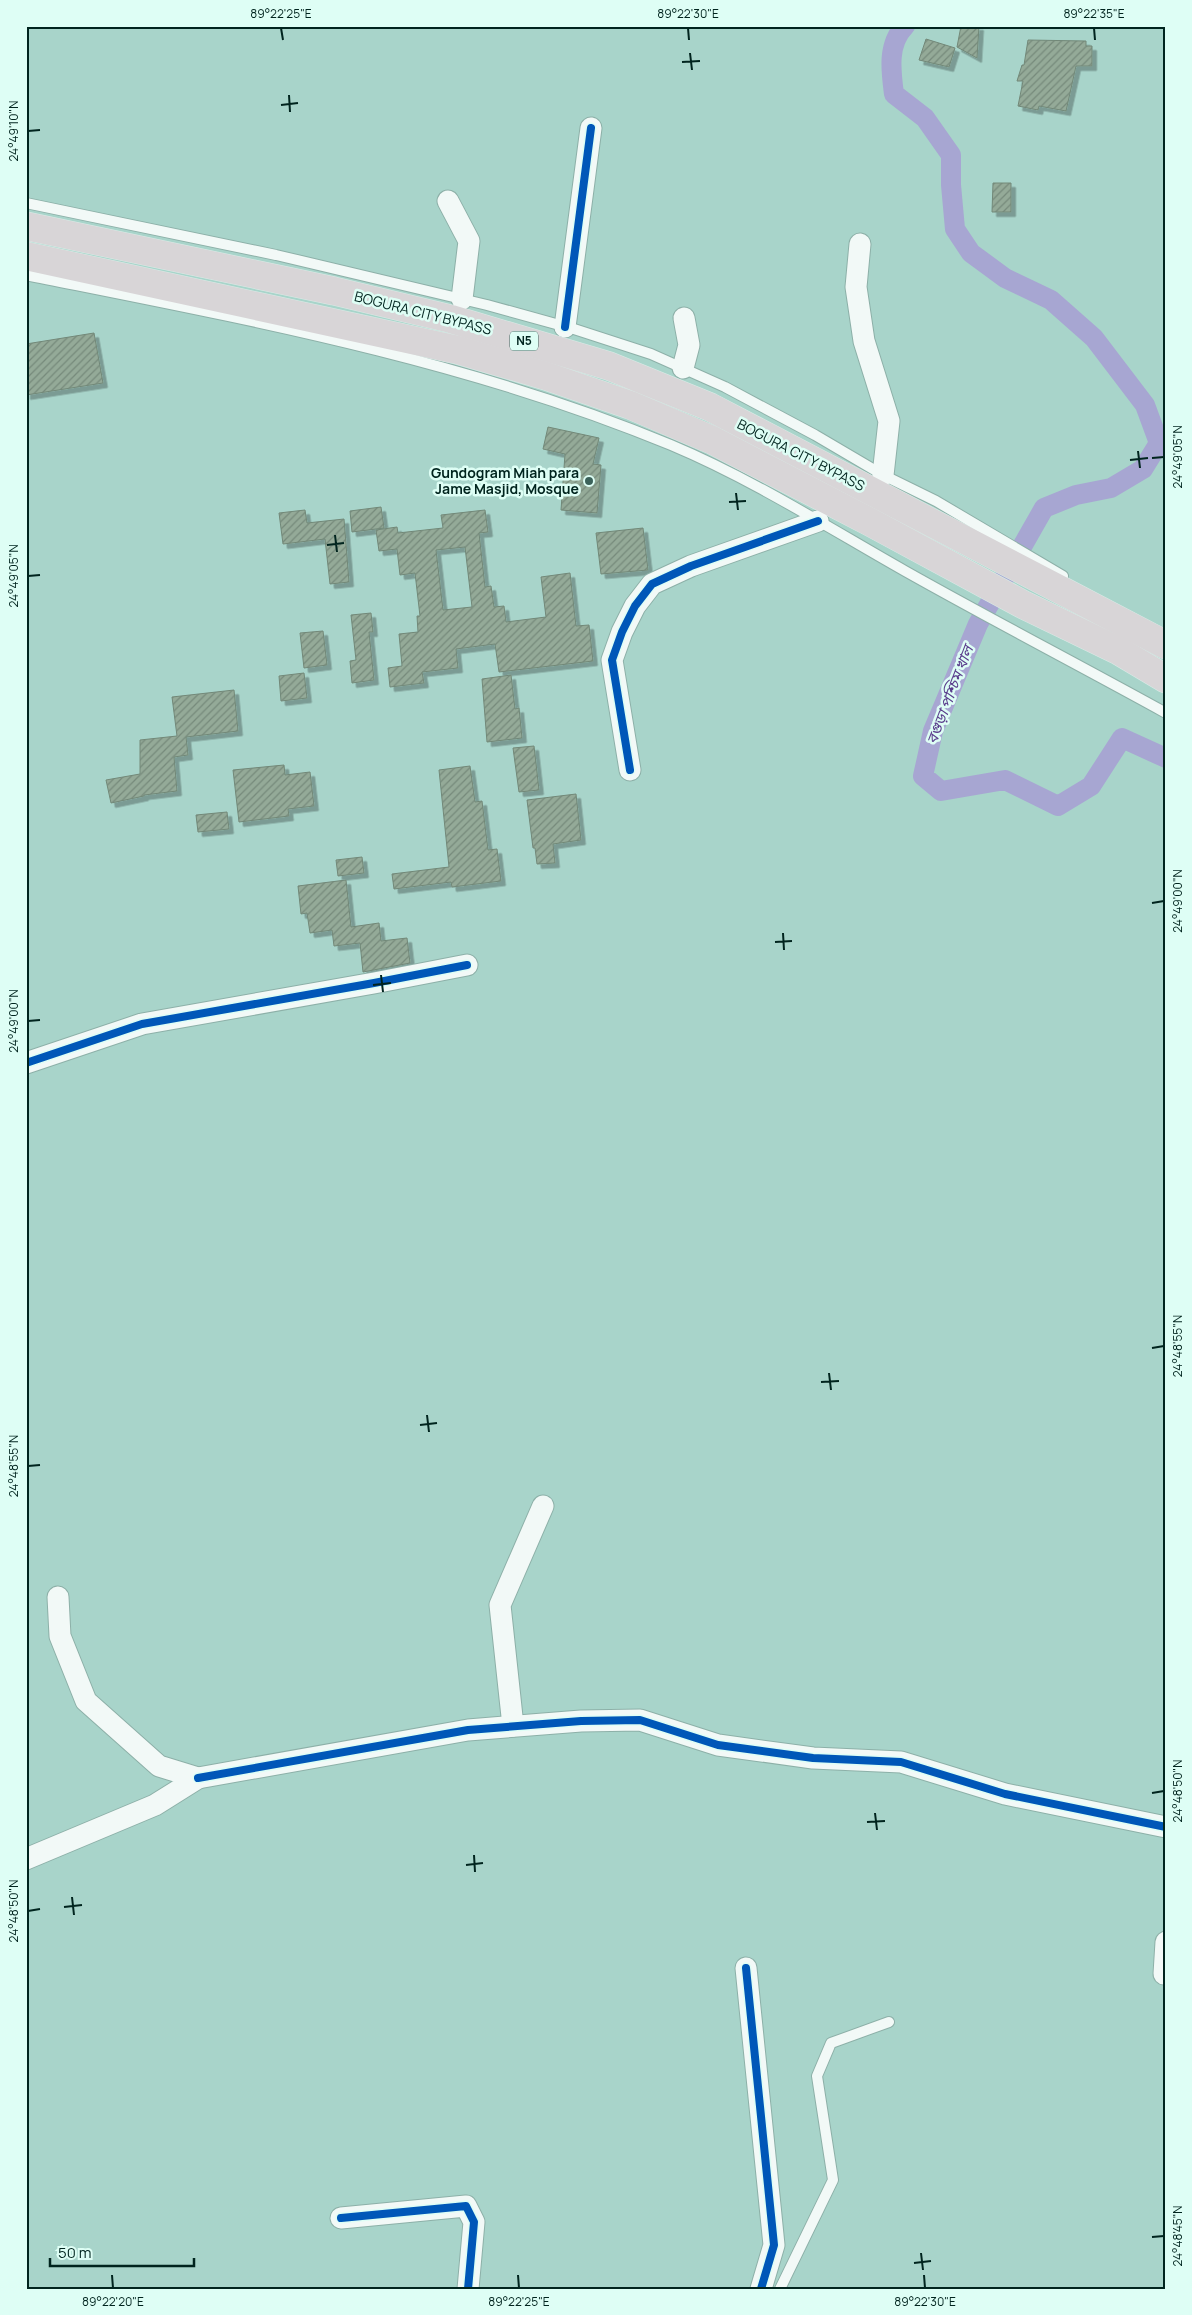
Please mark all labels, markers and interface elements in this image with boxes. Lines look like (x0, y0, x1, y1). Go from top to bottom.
text: 89°22'25"E (250, 5, 312, 22)
text: 89°22'30"E (657, 5, 719, 22)
text: 89°22'35"E (1063, 5, 1125, 22)
text: 24°49'10"N (5, 101, 22, 161)
street label: BOGURA CITY BYPASS (353, 286, 494, 339)
road number: N5 (510, 332, 538, 351)
street label: BOGURA CITY BYPASS (734, 414, 869, 495)
text: 24°49'05"N (1169, 425, 1186, 489)
place label: Gundogram Miah para Jame Masjid, Mosque (431, 463, 579, 498)
marker: Gundogram Miah para Jame Masjid, Mosque (583, 475, 595, 487)
text: 24°49'05"N (5, 544, 22, 608)
water label: বগুড়া পশ্চিম খাল (921, 640, 979, 747)
text: 24°49'00"N (1169, 869, 1186, 933)
text: 24°49'00"N (5, 989, 22, 1053)
text: 24°48'55"N (1169, 1315, 1186, 1377)
text: 24°48'55"N (5, 1435, 22, 1497)
text: 24°48'50"N (1169, 1760, 1186, 1822)
text: 24°48'50"N (5, 1880, 22, 1942)
text: 24°48'45"N (1169, 2205, 1186, 2267)
scale bar (50, 2235, 194, 2267)
text: 50 m (58, 2242, 92, 2263)
text: 89°22'20"E (82, 2293, 144, 2310)
text: 89°22'25"E (488, 2293, 550, 2310)
text: 89°22'30"E (894, 2293, 956, 2310)

